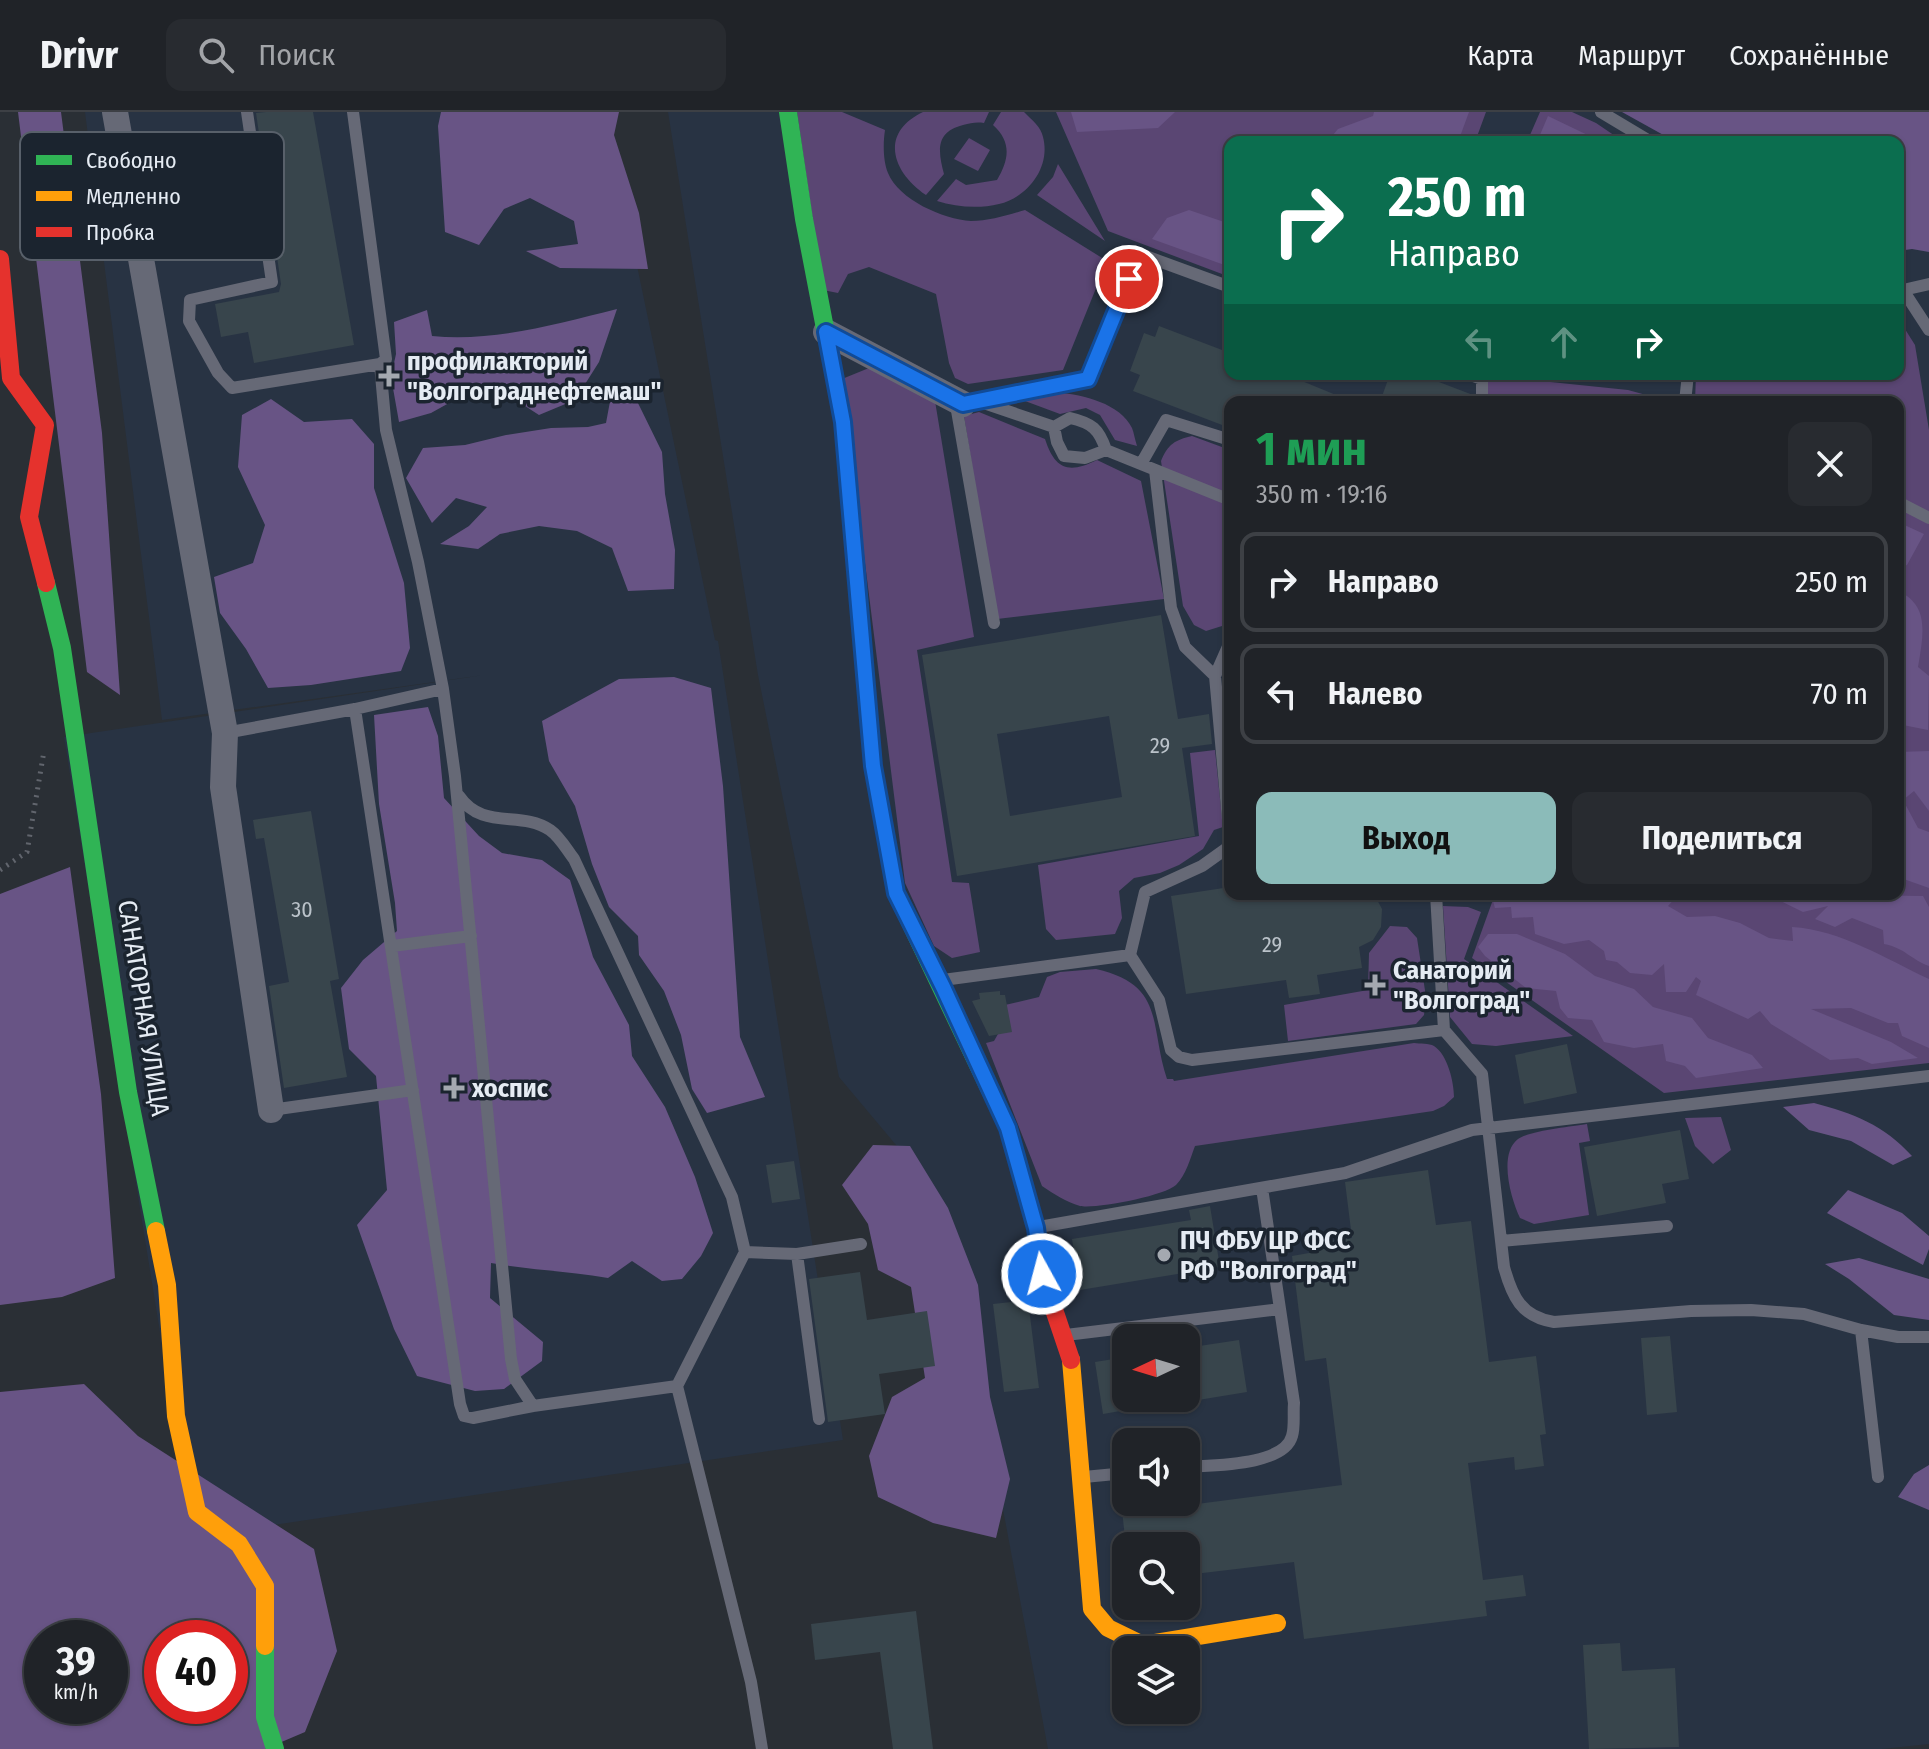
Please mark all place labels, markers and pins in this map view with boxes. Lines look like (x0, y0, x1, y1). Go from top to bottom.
pin (1095, 245, 1163, 313)
place label: профилакторий "Волгограднефтемаш" (407, 346, 662, 407)
marker: профилакторий "Волгограднефтемаш" (378, 365, 400, 387)
place label: Санаторий "Волгоград" (1393, 955, 1530, 1016)
marker: Санаторий "Волгоград" (1364, 974, 1386, 996)
place label: хоспис (471, 1073, 549, 1104)
marker: хоспис (443, 1077, 465, 1099)
place label: ПЧ ФБУ ЦР ФСС РФ "Волгоград" (1180, 1225, 1357, 1286)
marker: ПЧ ФБУ ЦР ФСС РФ "Волгоград" (1155, 1246, 1173, 1264)

